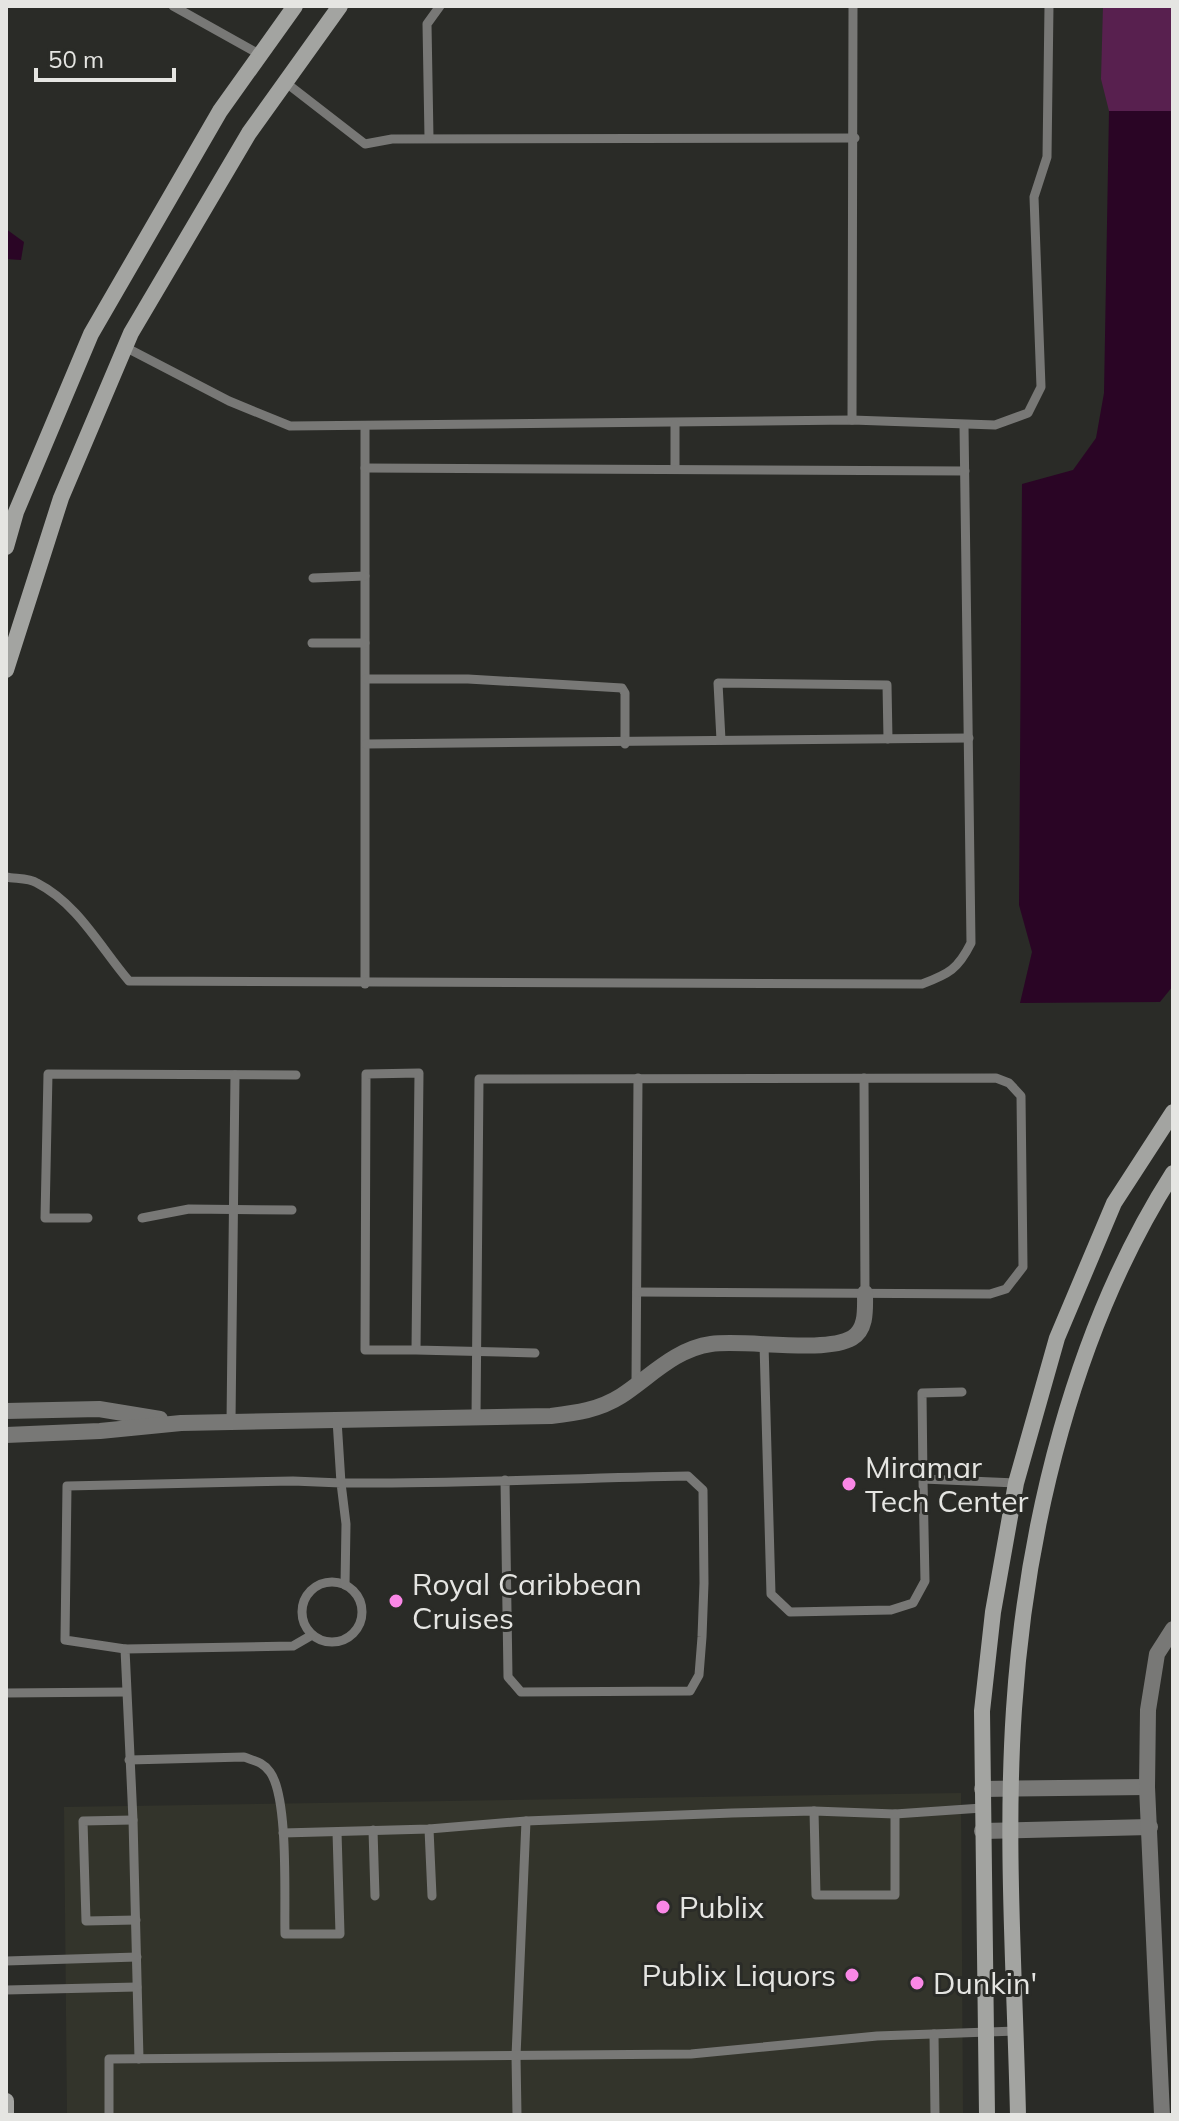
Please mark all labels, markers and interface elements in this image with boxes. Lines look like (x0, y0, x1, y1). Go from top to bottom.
scale bar (36, 32, 174, 82)
text: 50 m (48, 44, 104, 74)
place label: Miramar Tech Center (865, 1448, 1028, 1520)
marker: Miramar Tech Center (840, 1475, 858, 1493)
place label: Royal Caribbean Cruises (412, 1565, 642, 1637)
marker: Royal Caribbean Cruises (387, 1592, 405, 1610)
place label: Publix (679, 1888, 764, 1926)
marker: Publix (654, 1898, 672, 1916)
place label: Publix Liquors (642, 1956, 836, 1994)
place label: Dunkin' (933, 1964, 1037, 2002)
marker: Publix Liquors (843, 1966, 861, 1984)
marker: Dunkin' (908, 1974, 926, 1992)

